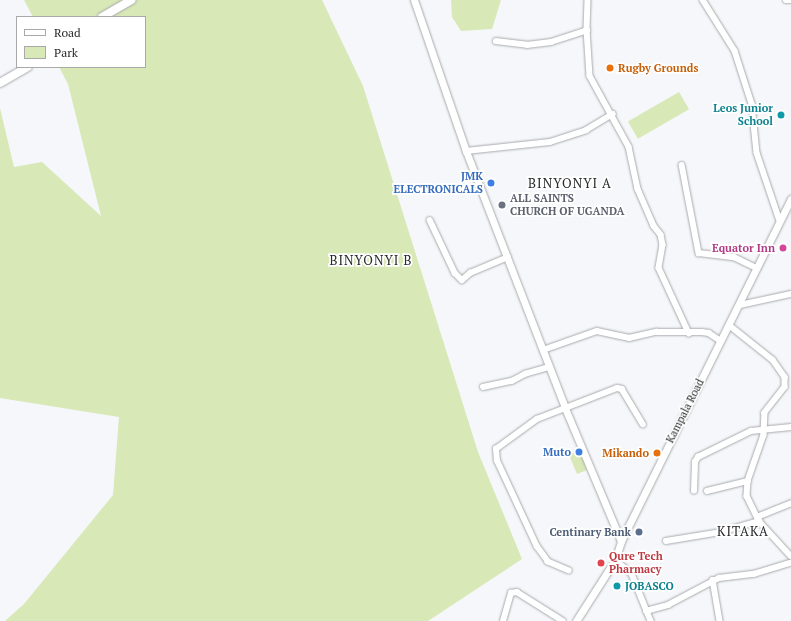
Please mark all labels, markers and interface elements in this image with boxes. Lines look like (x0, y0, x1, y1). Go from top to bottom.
legend (16, 16, 146, 68)
text: Road (54, 25, 81, 40)
text: Park (54, 45, 78, 60)
place label: Rugby Grounds (618, 61, 698, 75)
marker: Rugby Grounds (605, 63, 615, 73)
place label: Leos Junior School (713, 102, 773, 128)
marker: Leos Junior School (776, 110, 786, 120)
place label: JMK ELECTRONICALS (394, 170, 483, 196)
district label: BINYONYI A (528, 175, 612, 191)
marker: JMK ELECTRONICALS (486, 178, 496, 188)
place label: ALL SAINTS CHURCH OF UGANDA (510, 192, 624, 218)
marker: ALL SAINTS CHURCH OF UGANDA (497, 200, 507, 210)
place label: Equator Inn (712, 241, 775, 255)
marker: Equator Inn (778, 243, 788, 253)
district label: BINYONYI B (329, 252, 413, 268)
street label: Kampala Road (663, 377, 707, 445)
place label: Muto (543, 445, 571, 459)
place label: Mikando (602, 446, 649, 460)
marker: Muto (574, 447, 584, 457)
marker: Mikando (652, 448, 662, 458)
district label: KITAKA (717, 523, 769, 539)
place label: Centinary Bank (549, 525, 631, 539)
marker: Centinary Bank (634, 527, 644, 537)
place label: Qure Tech Pharmacy (609, 550, 663, 576)
marker: Qure Tech Pharmacy (596, 558, 606, 568)
place label: JOBASCO (625, 579, 674, 593)
marker: JOBASCO (612, 581, 622, 591)

